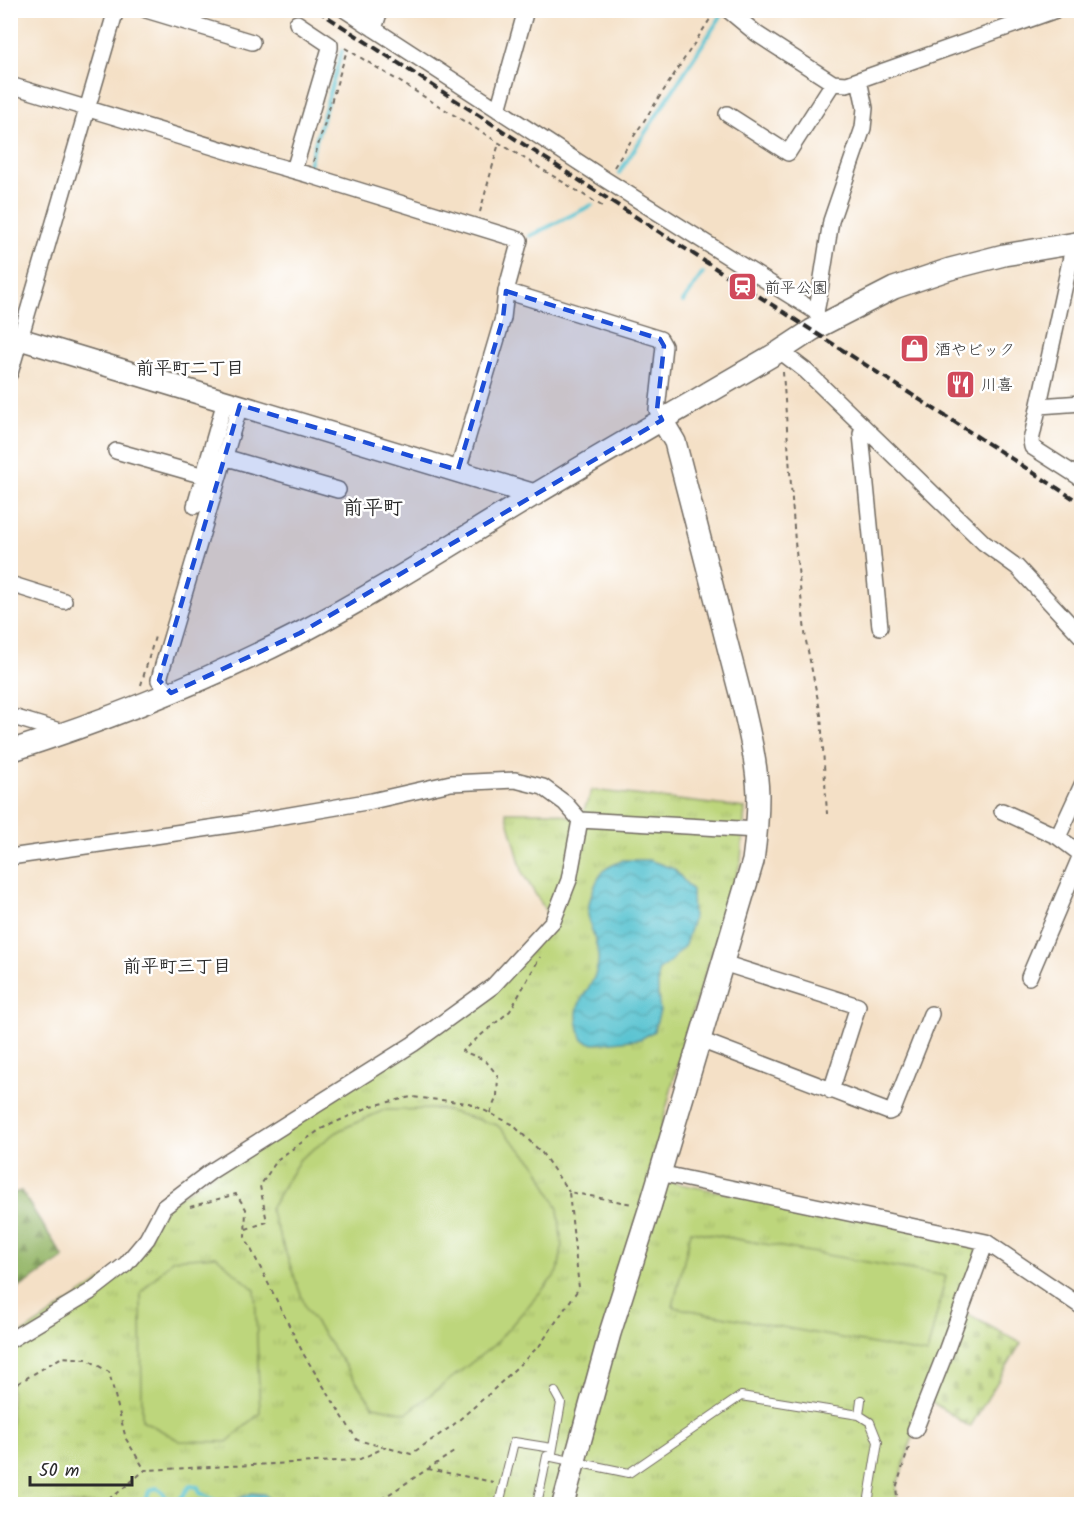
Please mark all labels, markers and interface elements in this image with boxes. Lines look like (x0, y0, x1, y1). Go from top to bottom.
station icon: 前平公園 (727, 271, 759, 303)
place label: 前平公園 (764, 276, 828, 301)
shop icon: 酒やビック (898, 333, 930, 365)
place label: 酒やビック (935, 338, 1015, 363)
district label: 前平町二丁目 (136, 355, 244, 384)
restaurant icon: 川喜 (944, 368, 976, 400)
place label: 川喜 (981, 373, 1013, 398)
district label: 前平町 (343, 493, 403, 525)
district label: 前平町三丁目 (123, 953, 231, 982)
scale bar (30, 1449, 132, 1487)
text: 50 m (39, 1457, 79, 1486)

